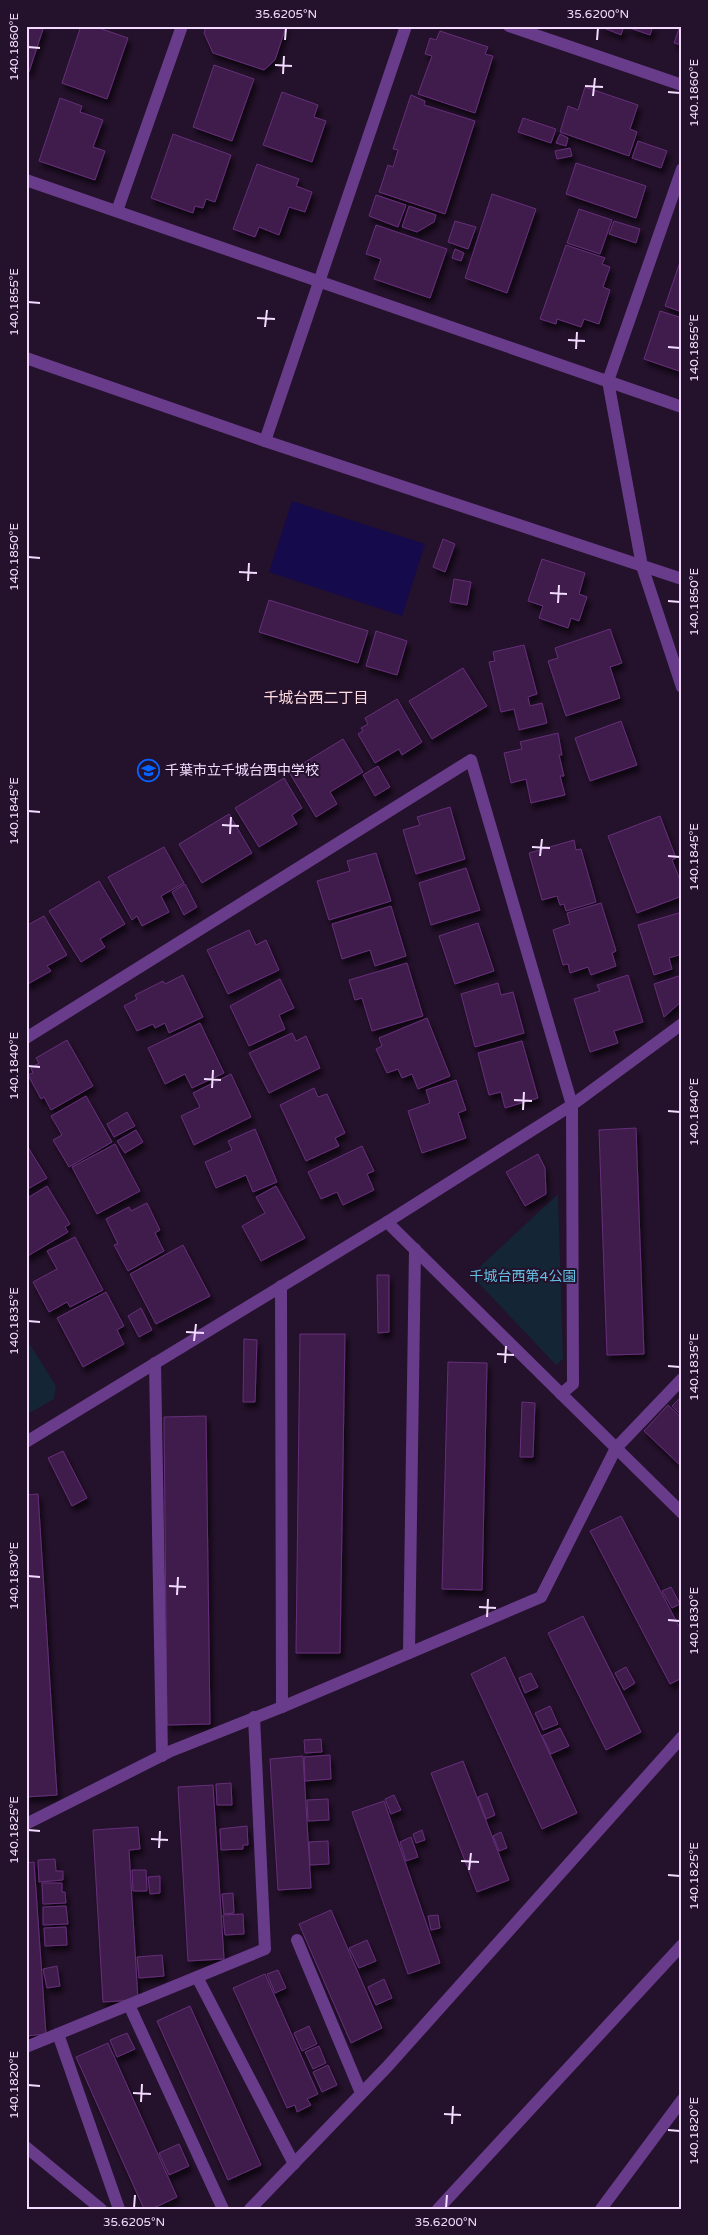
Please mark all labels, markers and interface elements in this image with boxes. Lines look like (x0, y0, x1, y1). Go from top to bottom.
text: 35.6205°N (255, 7, 317, 21)
text: 35.6200°N (567, 7, 629, 21)
text: 140.1860°E (7, 13, 21, 81)
text: 140.1860°E (687, 59, 701, 127)
text: 140.1855°E (7, 268, 21, 336)
text: 140.1855°E (687, 314, 701, 382)
text: 140.1850°E (7, 523, 21, 591)
text: 140.1850°E (687, 568, 701, 636)
district label: 千城台西二丁目 (263, 689, 369, 707)
school or university icon: 千葉市立千城台西中学校 (137, 758, 161, 782)
place label: 千葉市立千城台西中学校 (165, 762, 319, 779)
text: 140.1845°E (7, 777, 21, 845)
text: 140.1845°E (687, 823, 701, 891)
text: 140.1840°E (7, 1032, 21, 1100)
text: 140.1840°E (687, 1078, 701, 1146)
park label: 千城台西第4公園 (470, 1268, 576, 1285)
text: 140.1835°E (7, 1287, 21, 1355)
text: 140.1835°E (687, 1333, 701, 1401)
text: 140.1830°E (7, 1542, 21, 1610)
text: 140.1830°E (687, 1587, 701, 1655)
text: 140.1825°E (7, 1796, 21, 1864)
text: 140.1825°E (687, 1842, 701, 1910)
text: 140.1820°E (7, 2051, 21, 2119)
text: 140.1820°E (687, 2097, 701, 2165)
text: 35.6205°N (103, 2215, 165, 2229)
text: 35.6200°N (415, 2215, 477, 2229)

